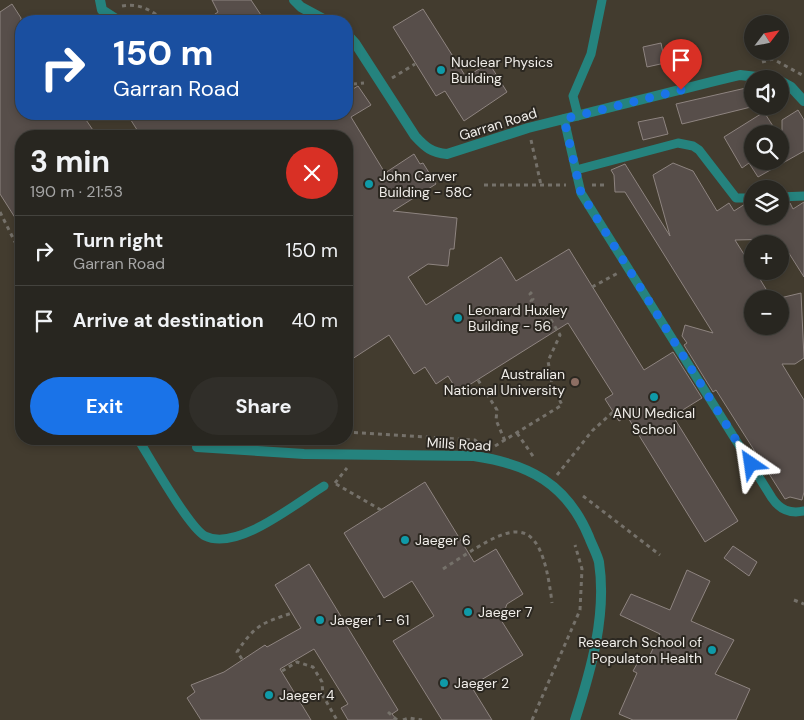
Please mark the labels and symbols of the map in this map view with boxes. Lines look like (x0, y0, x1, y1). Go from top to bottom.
north arrow (744, 15, 789, 60)
pin (660, 39, 702, 90)
place label: Nuclear Physics Building (451, 53, 553, 87)
marker: Nuclear Physics Building (435, 64, 447, 76)
street label: Garran Road (457, 104, 539, 144)
place label: John Carver Building - 58C (379, 167, 472, 201)
marker: John Carver Building - 58C (363, 178, 375, 190)
place label: Leonard Huxley Building - 56 (468, 301, 568, 335)
marker: Leonard Huxley Building - 56 (452, 312, 464, 324)
place label: Australian National University (444, 365, 565, 399)
marker: Australian National University (569, 376, 581, 388)
marker: ANU Medical School (648, 391, 660, 403)
place label: ANU Medical School (613, 404, 695, 438)
street label: Mills Road (426, 433, 492, 455)
position arrow (724, 437, 776, 489)
place label: Jaeger 6 (415, 531, 471, 549)
marker: Jaeger 6 (399, 534, 411, 546)
place label: Jaeger 7 (478, 603, 532, 621)
marker: Jaeger 7 (462, 606, 474, 618)
place label: Jaeger 1 - 61 (330, 611, 409, 629)
marker: Jaeger 1 - 61 (314, 614, 326, 626)
place label: Research School of Populaton Health (578, 633, 702, 667)
marker: Research School of Populaton Health (706, 644, 718, 656)
place label: Jaeger 2 (454, 674, 509, 692)
marker: Jaeger 2 (438, 677, 450, 689)
place label: Jaeger 4 (279, 686, 335, 704)
marker: Jaeger 4 (263, 689, 275, 701)

